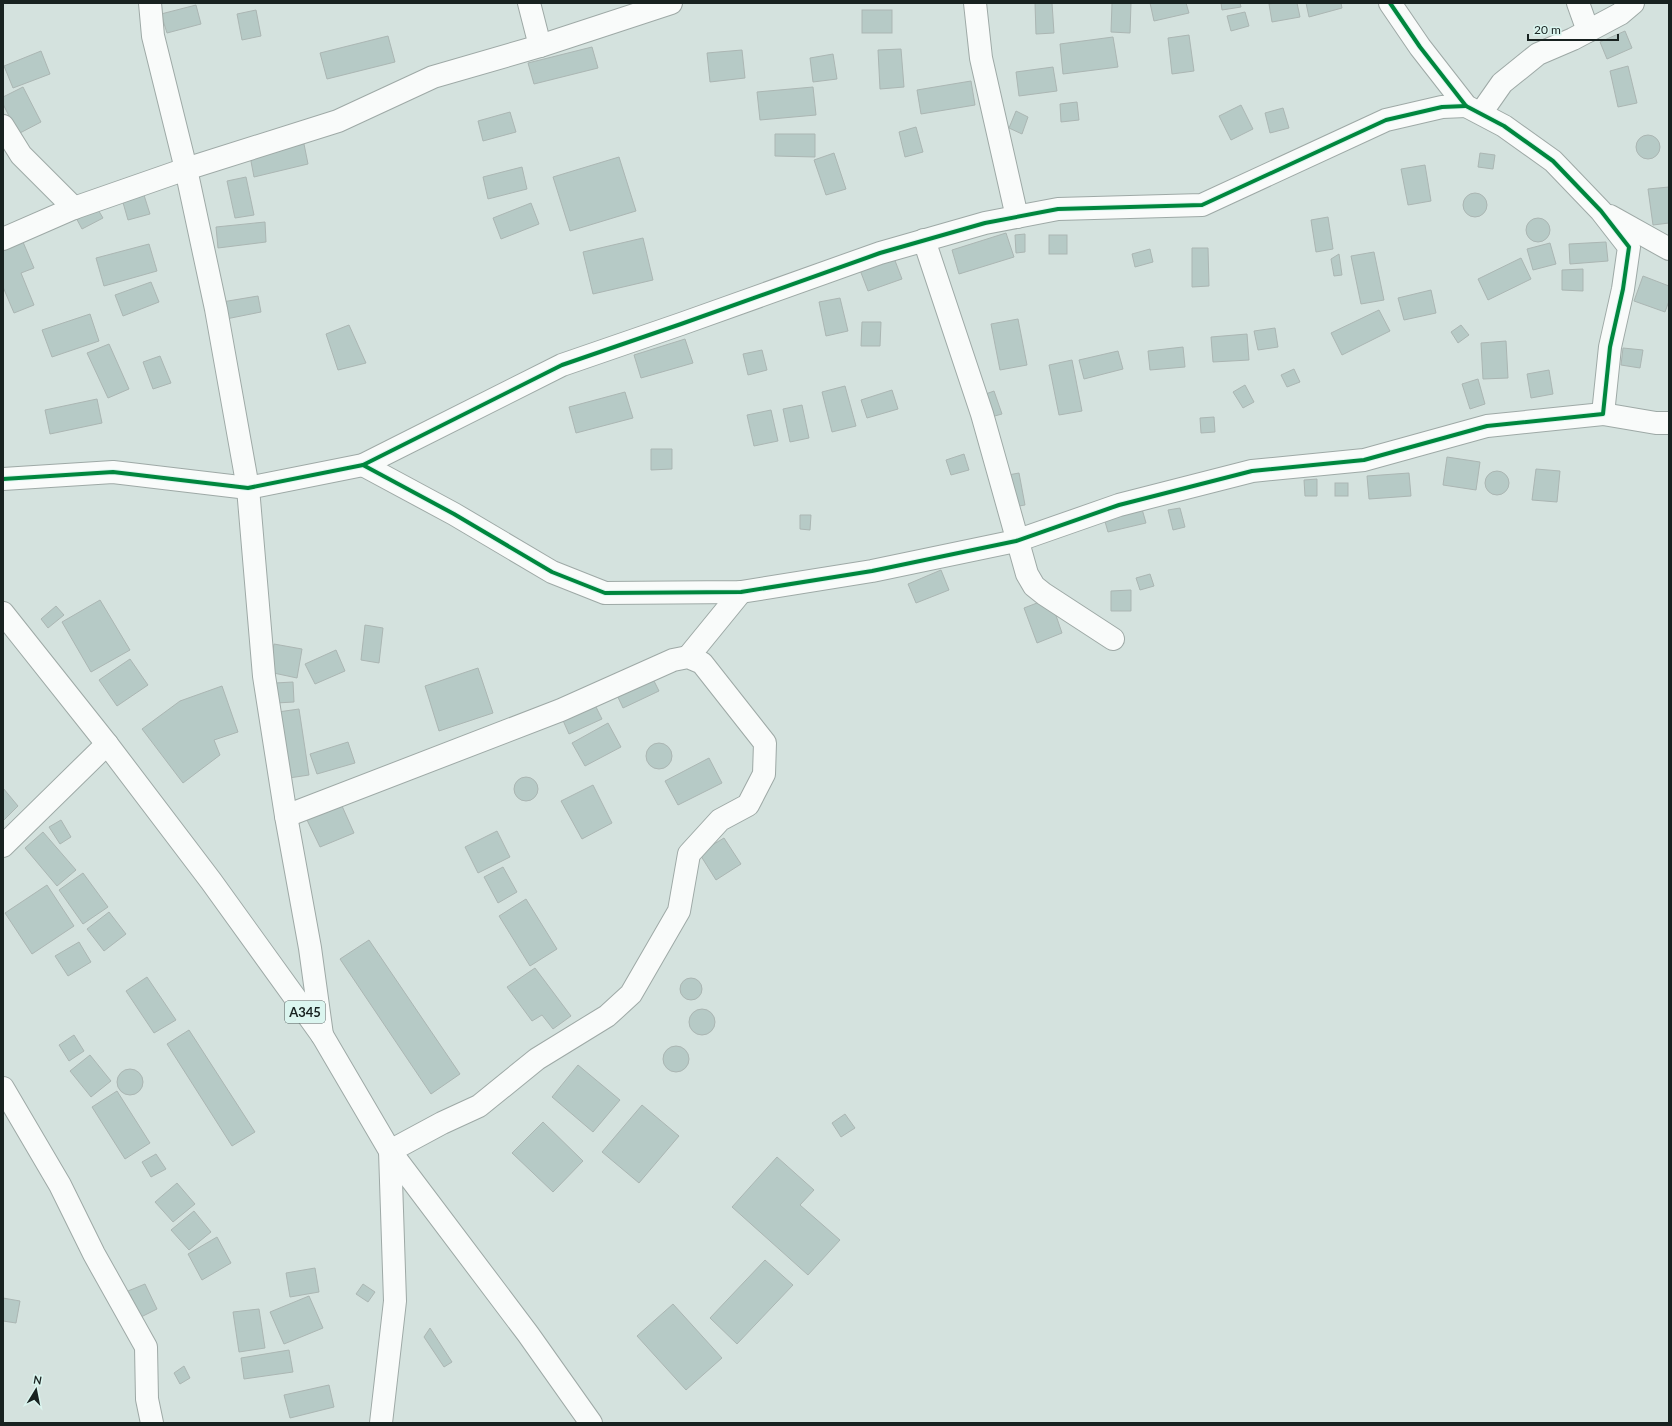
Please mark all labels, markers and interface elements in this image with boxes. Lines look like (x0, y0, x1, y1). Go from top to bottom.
scale bar (1528, 16, 1618, 42)
text: 20 m (1534, 22, 1561, 37)
road number: A345 (285, 1001, 325, 1023)
north arrow (16, 1370, 56, 1410)
text: N (33, 1373, 43, 1387)

